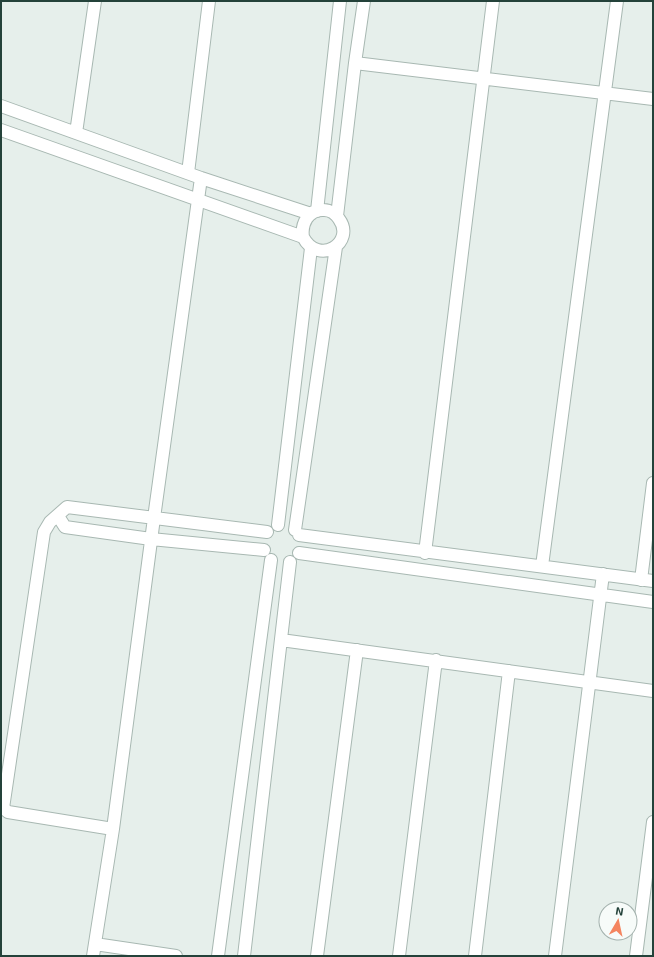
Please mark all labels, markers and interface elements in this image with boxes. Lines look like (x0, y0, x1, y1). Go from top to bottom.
north arrow (598, 901, 638, 941)
text: N (615, 904, 625, 918)

